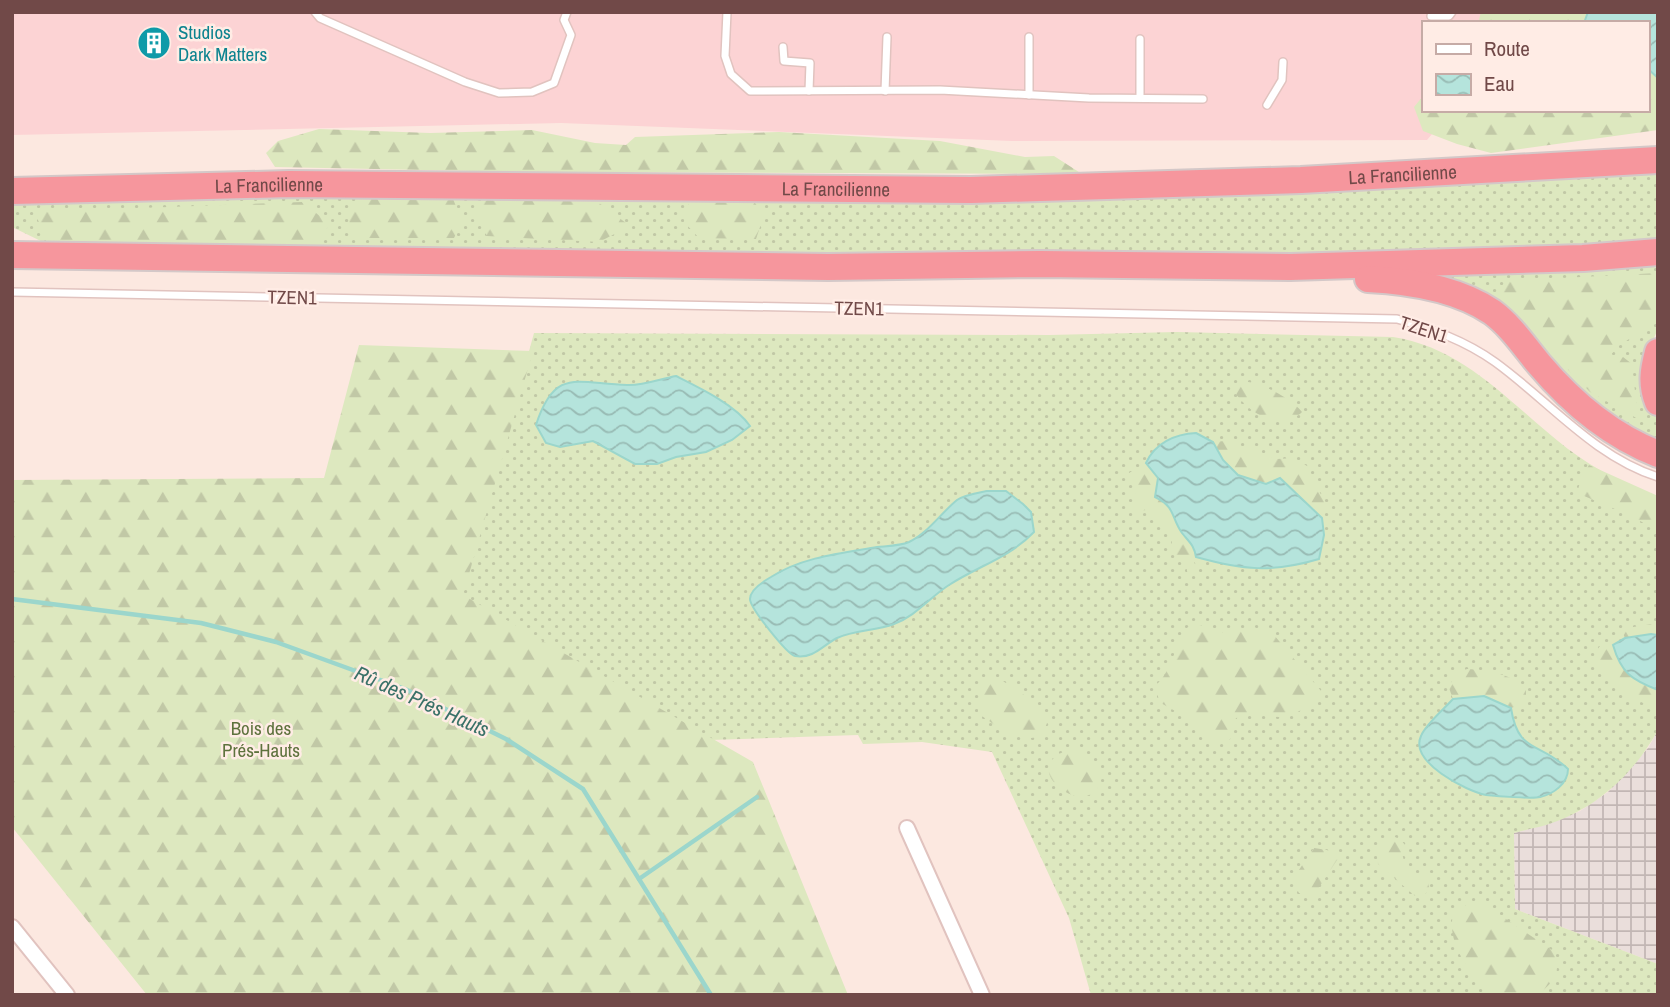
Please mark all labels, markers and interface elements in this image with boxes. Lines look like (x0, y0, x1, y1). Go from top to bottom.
place label: Studios Dark Matters (178, 19, 267, 67)
legend (1422, 21, 1649, 112)
building icon: Studios Dark Matters (135, 24, 173, 62)
text: Route (1484, 34, 1530, 63)
text: Eau (1484, 69, 1515, 98)
street label: La Francilienne (1348, 158, 1457, 190)
street label: La Francilienne (214, 171, 323, 199)
street label: La Francilienne (782, 175, 890, 202)
street label: TZEN1 (267, 284, 317, 310)
street label: TZEN1 (834, 295, 884, 321)
street label: TZEN1 (1397, 309, 1452, 349)
water label: Rû des Prés Hauts (350, 658, 494, 744)
park label: Bois des Prés-Hauts (222, 715, 300, 763)

